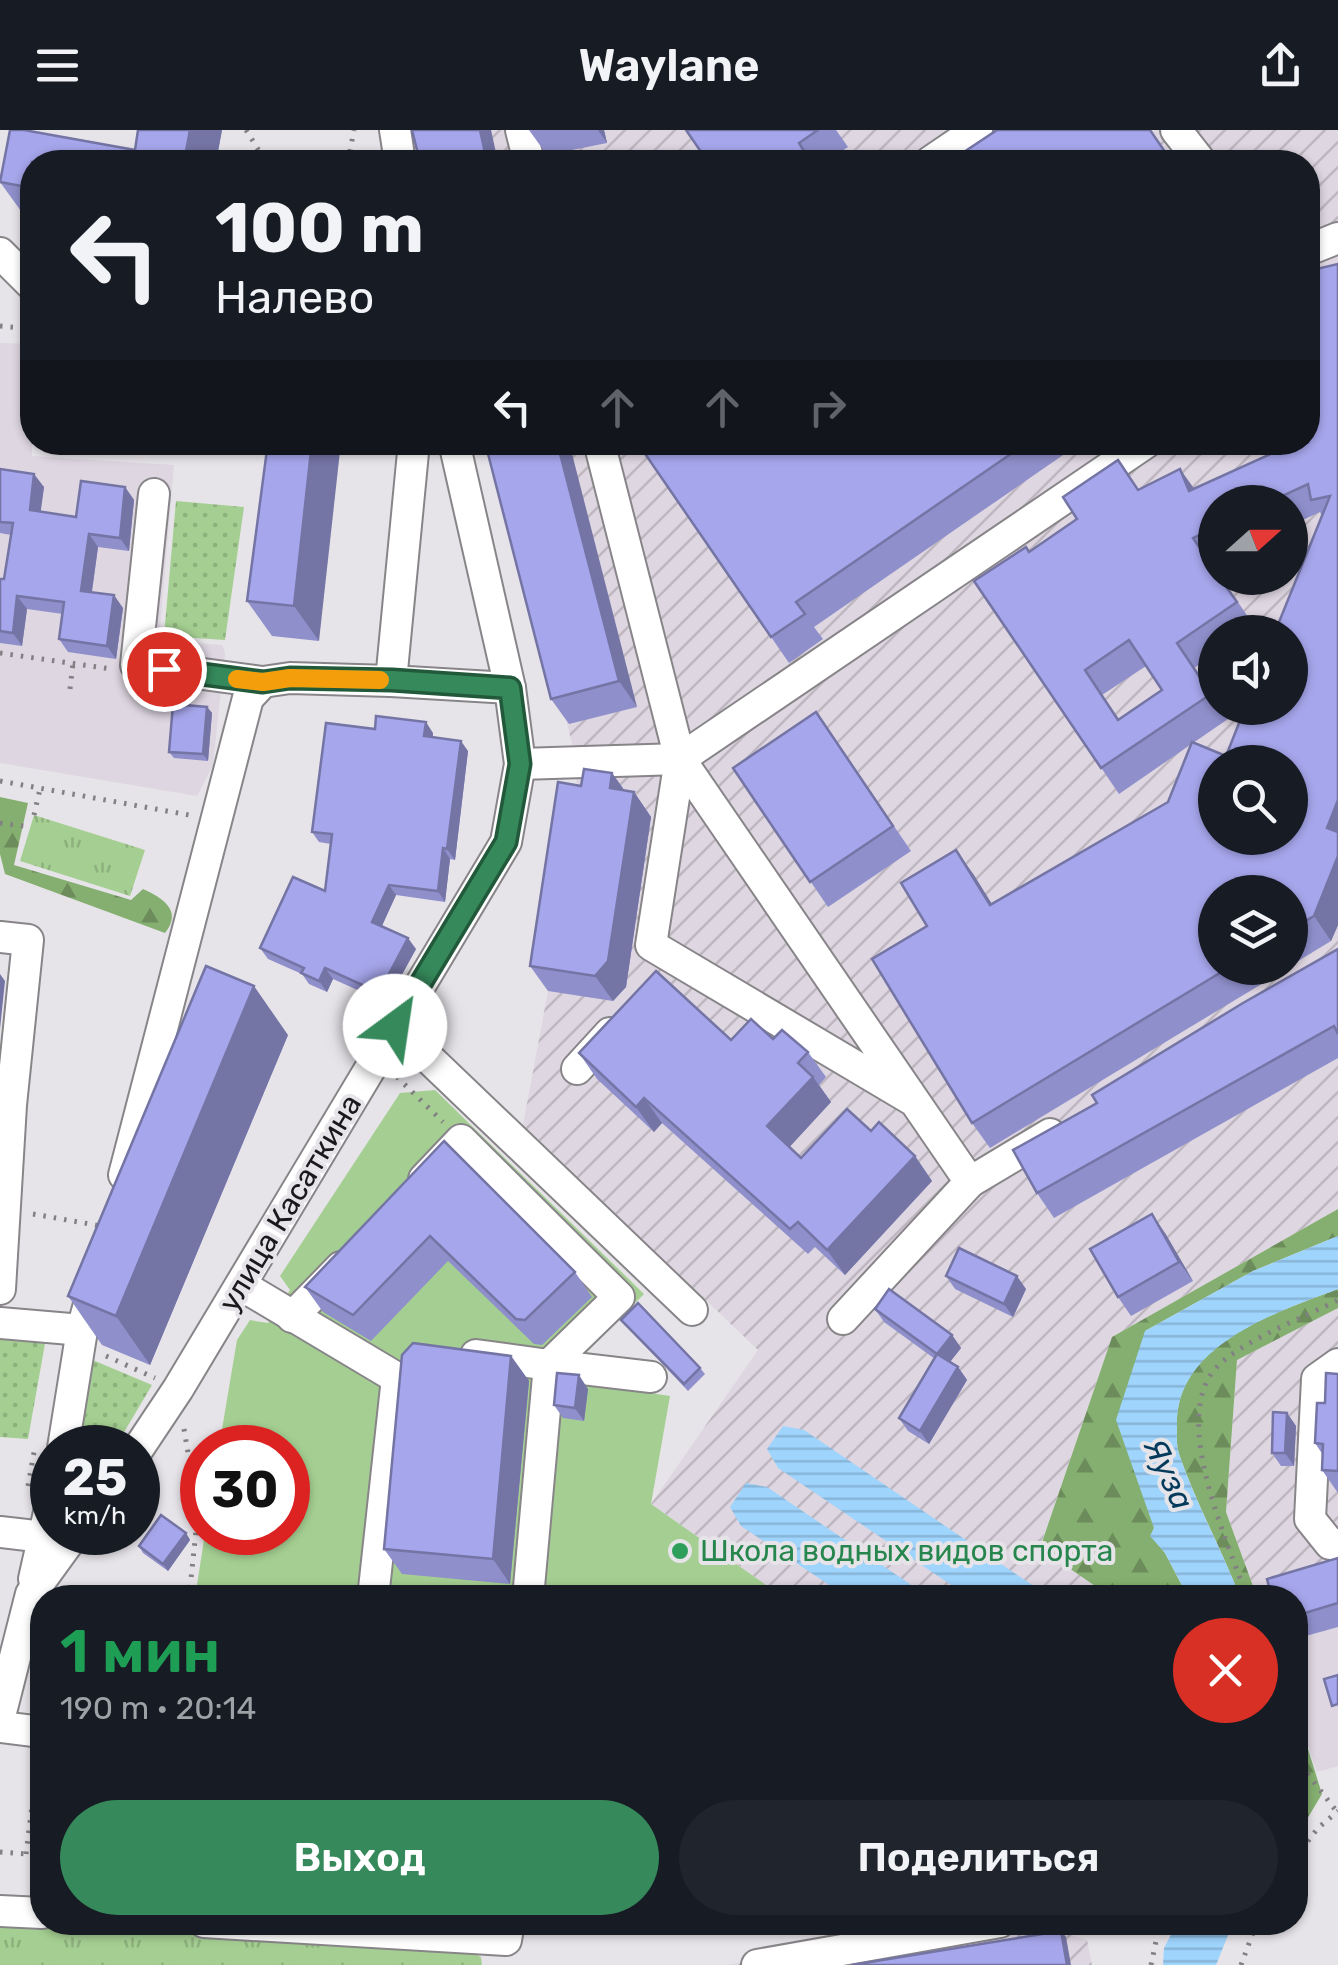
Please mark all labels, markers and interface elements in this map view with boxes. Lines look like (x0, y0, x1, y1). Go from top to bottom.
icon: menu (30, 38, 85, 93)
icon: share (1253, 38, 1308, 93)
text: Waylane (578, 39, 760, 92)
text: 100 m (215, 187, 424, 270)
icon: left (50, 190, 180, 320)
text: Налево (215, 271, 374, 324)
icon: left (485, 380, 540, 435)
icon: ahead (590, 380, 645, 435)
icon: ahead (695, 380, 750, 435)
icon: right (800, 380, 855, 435)
north arrow (1198, 485, 1308, 595)
map controls (1198, 485, 1308, 985)
button: sound (1198, 615, 1308, 725)
pin (122, 627, 207, 712)
icon: arrive (137, 642, 192, 697)
button: search (1198, 745, 1308, 855)
button: layers (1198, 875, 1308, 985)
position arrow (343, 974, 447, 1078)
street label: улица Касаткина (211, 1088, 369, 1318)
speed limit sign: 30 (180, 1425, 310, 1555)
water label: Яуза (1136, 1432, 1202, 1516)
text: 25 (63, 1448, 127, 1508)
text: km/h (64, 1501, 126, 1530)
place label: Школа водных видов спорта (700, 1533, 1113, 1569)
marker: Школа водных видов спорта (669, 1540, 691, 1562)
text: 1 мин (60, 1616, 220, 1687)
button: close (1173, 1618, 1278, 1723)
text: 190 m · 20:14 (60, 1689, 256, 1727)
button: Выход (60, 1800, 659, 1915)
button: Поделиться (679, 1800, 1278, 1915)

